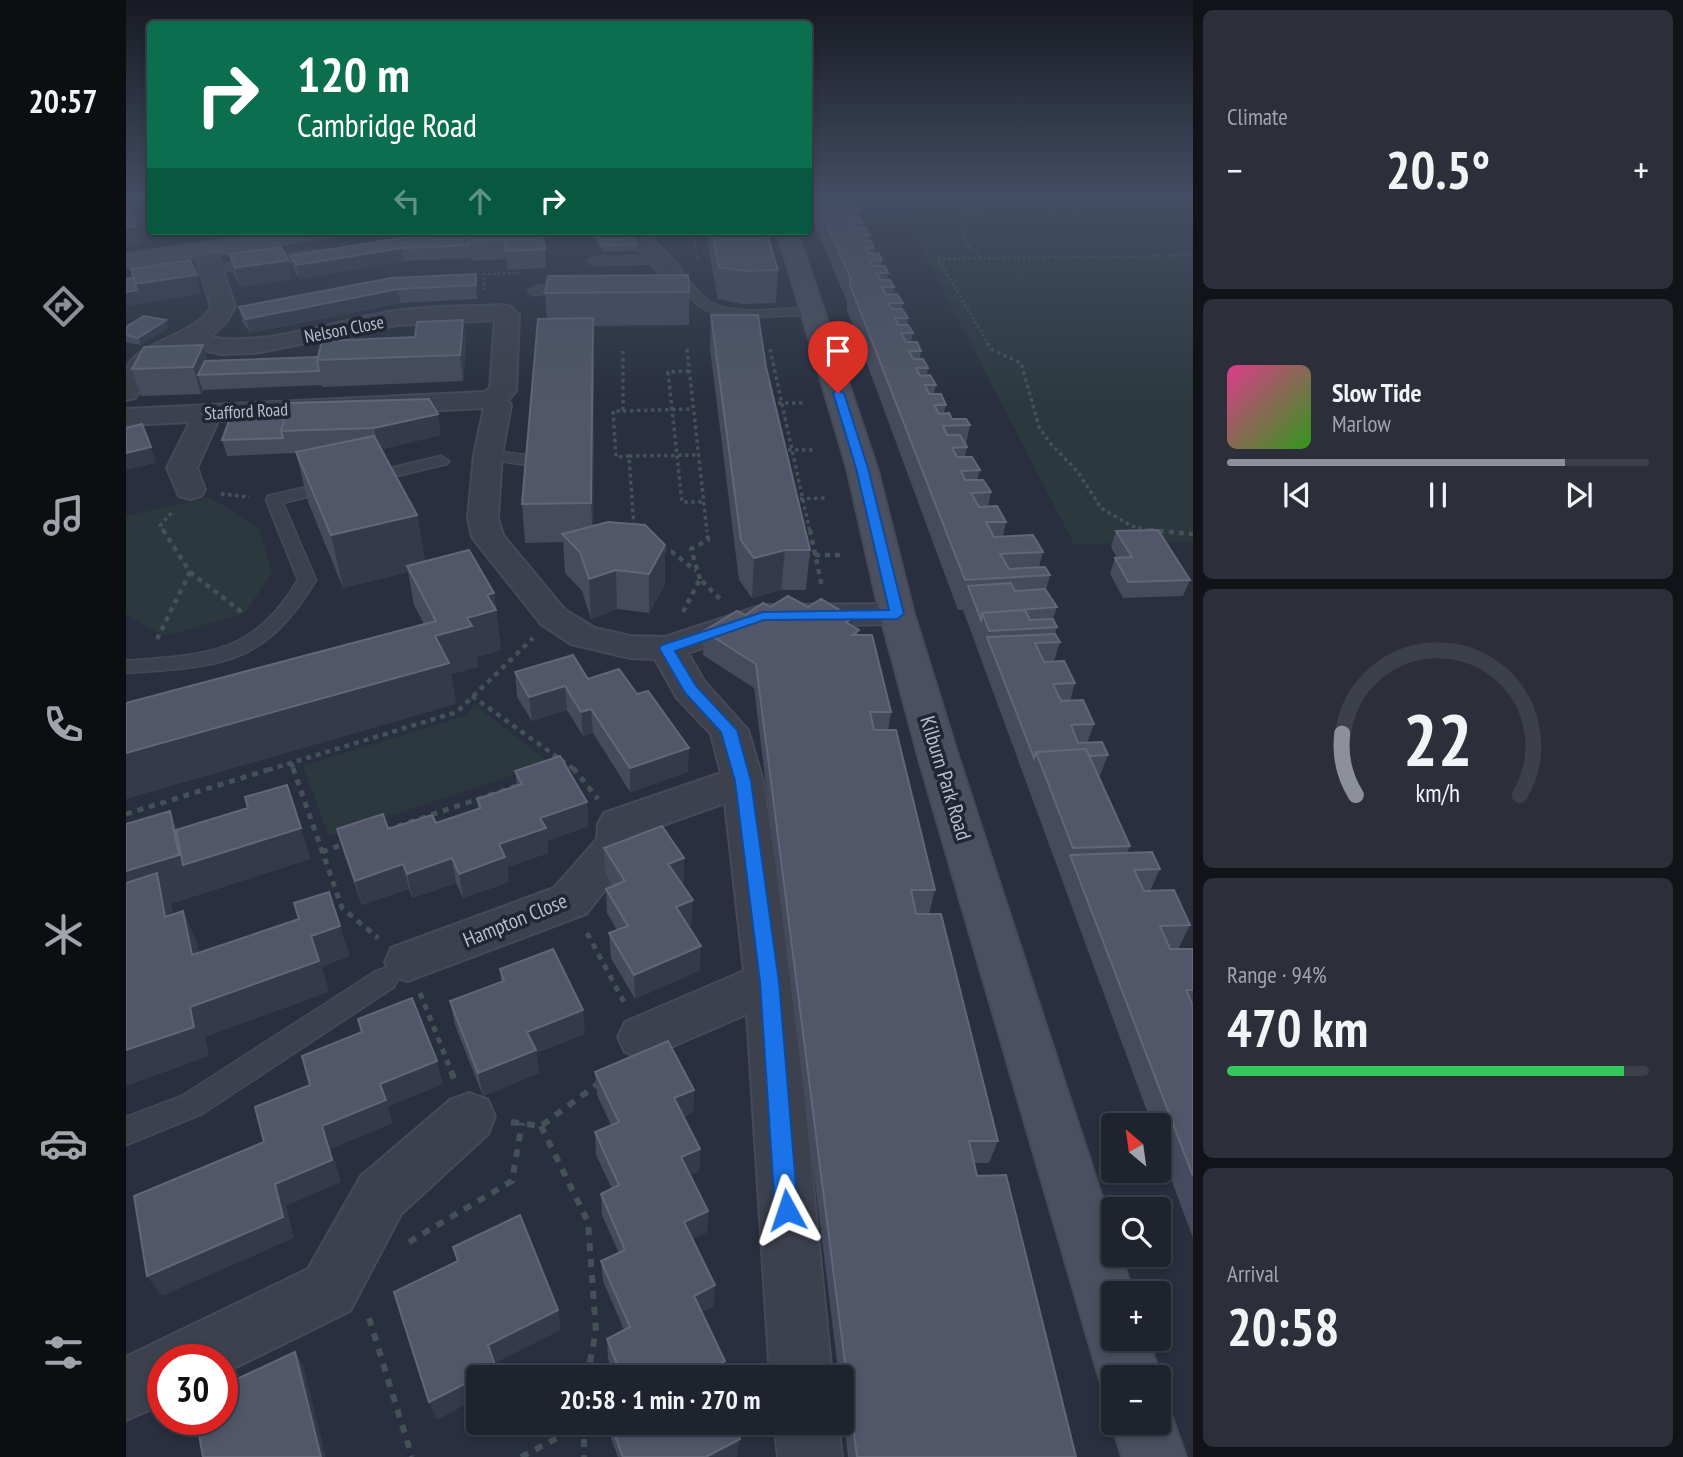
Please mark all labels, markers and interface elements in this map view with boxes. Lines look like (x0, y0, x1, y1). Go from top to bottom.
text: 120 m (297, 42, 410, 106)
icon: right (182, 49, 273, 140)
text: 20:57 (28, 80, 98, 122)
text: Climate (1227, 102, 1288, 131)
text: Cambridge Road (297, 104, 477, 146)
text: 20.5° (1386, 136, 1490, 203)
text: − (1227, 145, 1243, 194)
text: + (1633, 145, 1649, 194)
icon: left (388, 182, 426, 220)
icon: ahead (461, 182, 499, 220)
icon: right (534, 182, 572, 220)
icon: directions (39, 282, 88, 331)
street label: Nelson Close (302, 310, 386, 348)
pin (808, 321, 868, 393)
icon: arrive (819, 332, 857, 370)
text: Slow Tide (1332, 376, 1422, 409)
street label: Stafford Road (203, 397, 289, 425)
text: Marlow (1332, 409, 1391, 438)
icon: previous (1278, 476, 1316, 514)
icon: pause (1419, 476, 1457, 514)
icon: next (1560, 476, 1598, 514)
icon: music (39, 491, 88, 540)
text: 22 (1403, 691, 1473, 785)
icon: phone (39, 700, 88, 749)
street label: Kilburn Park Road (914, 713, 978, 843)
text: km/h (1416, 776, 1460, 808)
street label: Hampton Close (459, 887, 571, 953)
icon: climate (39, 910, 88, 959)
text: Range · 94% (1227, 960, 1327, 989)
text: 470 km (1227, 994, 1368, 1061)
north arrow (1101, 1113, 1171, 1183)
map controls (1101, 1113, 1171, 1435)
icon: car (39, 1119, 88, 1168)
position arrow (750, 1173, 824, 1247)
button: search (1101, 1197, 1171, 1267)
text: Arrival (1227, 1259, 1279, 1288)
button: + (1101, 1281, 1171, 1351)
text: 20:58 (1227, 1293, 1339, 1360)
icon: filters (39, 1328, 88, 1377)
speed limit sign: 30 (147, 1344, 238, 1435)
button: − (1101, 1365, 1171, 1435)
text: 20:58 · 1 min · 270 m (560, 1383, 760, 1416)

